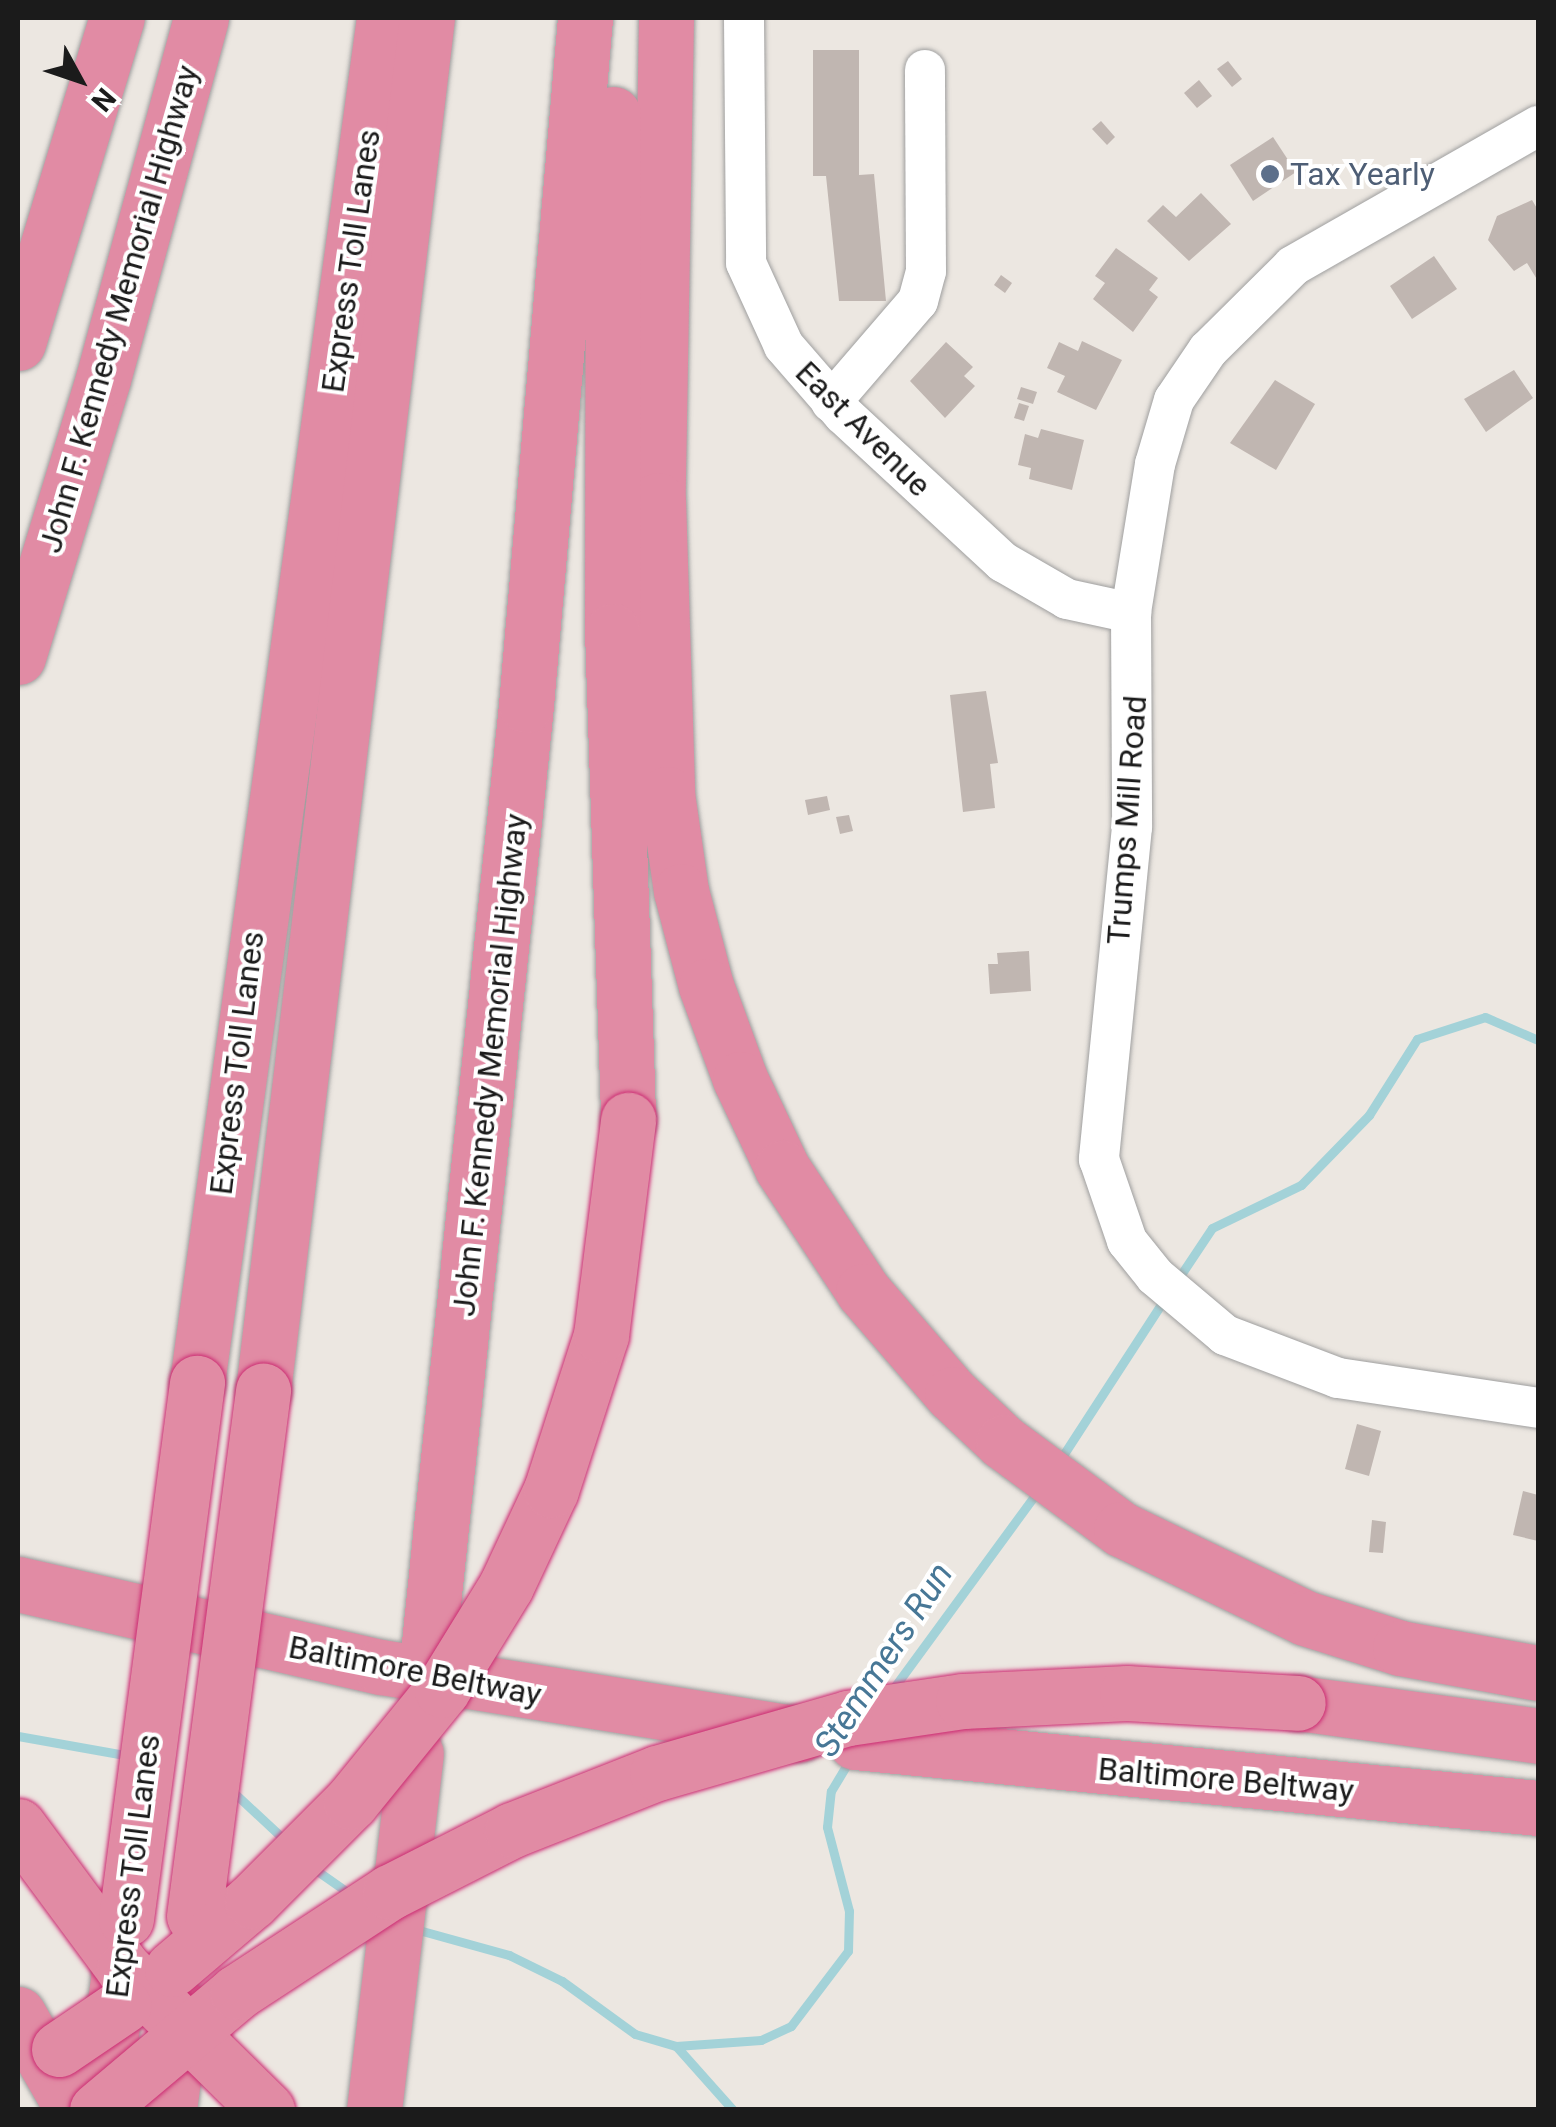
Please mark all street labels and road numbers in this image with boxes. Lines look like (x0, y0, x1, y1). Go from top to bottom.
street label: John F. Kennedy Memorial Highway (31, 61, 207, 557)
street label: Express Toll Lanes (314, 127, 388, 395)
street label: East Avenue (787, 353, 939, 505)
street label: Trumps Mill Road (1099, 694, 1155, 946)
street label: John F. Kennedy Memorial Highway (445, 812, 535, 1318)
street label: Express Toll Lanes (202, 929, 272, 1197)
street label: Baltimore Beltway (285, 1628, 545, 1714)
street label: Express Toll Lanes (98, 1732, 168, 2000)
street label: Baltimore Beltway (1096, 1750, 1356, 1810)

